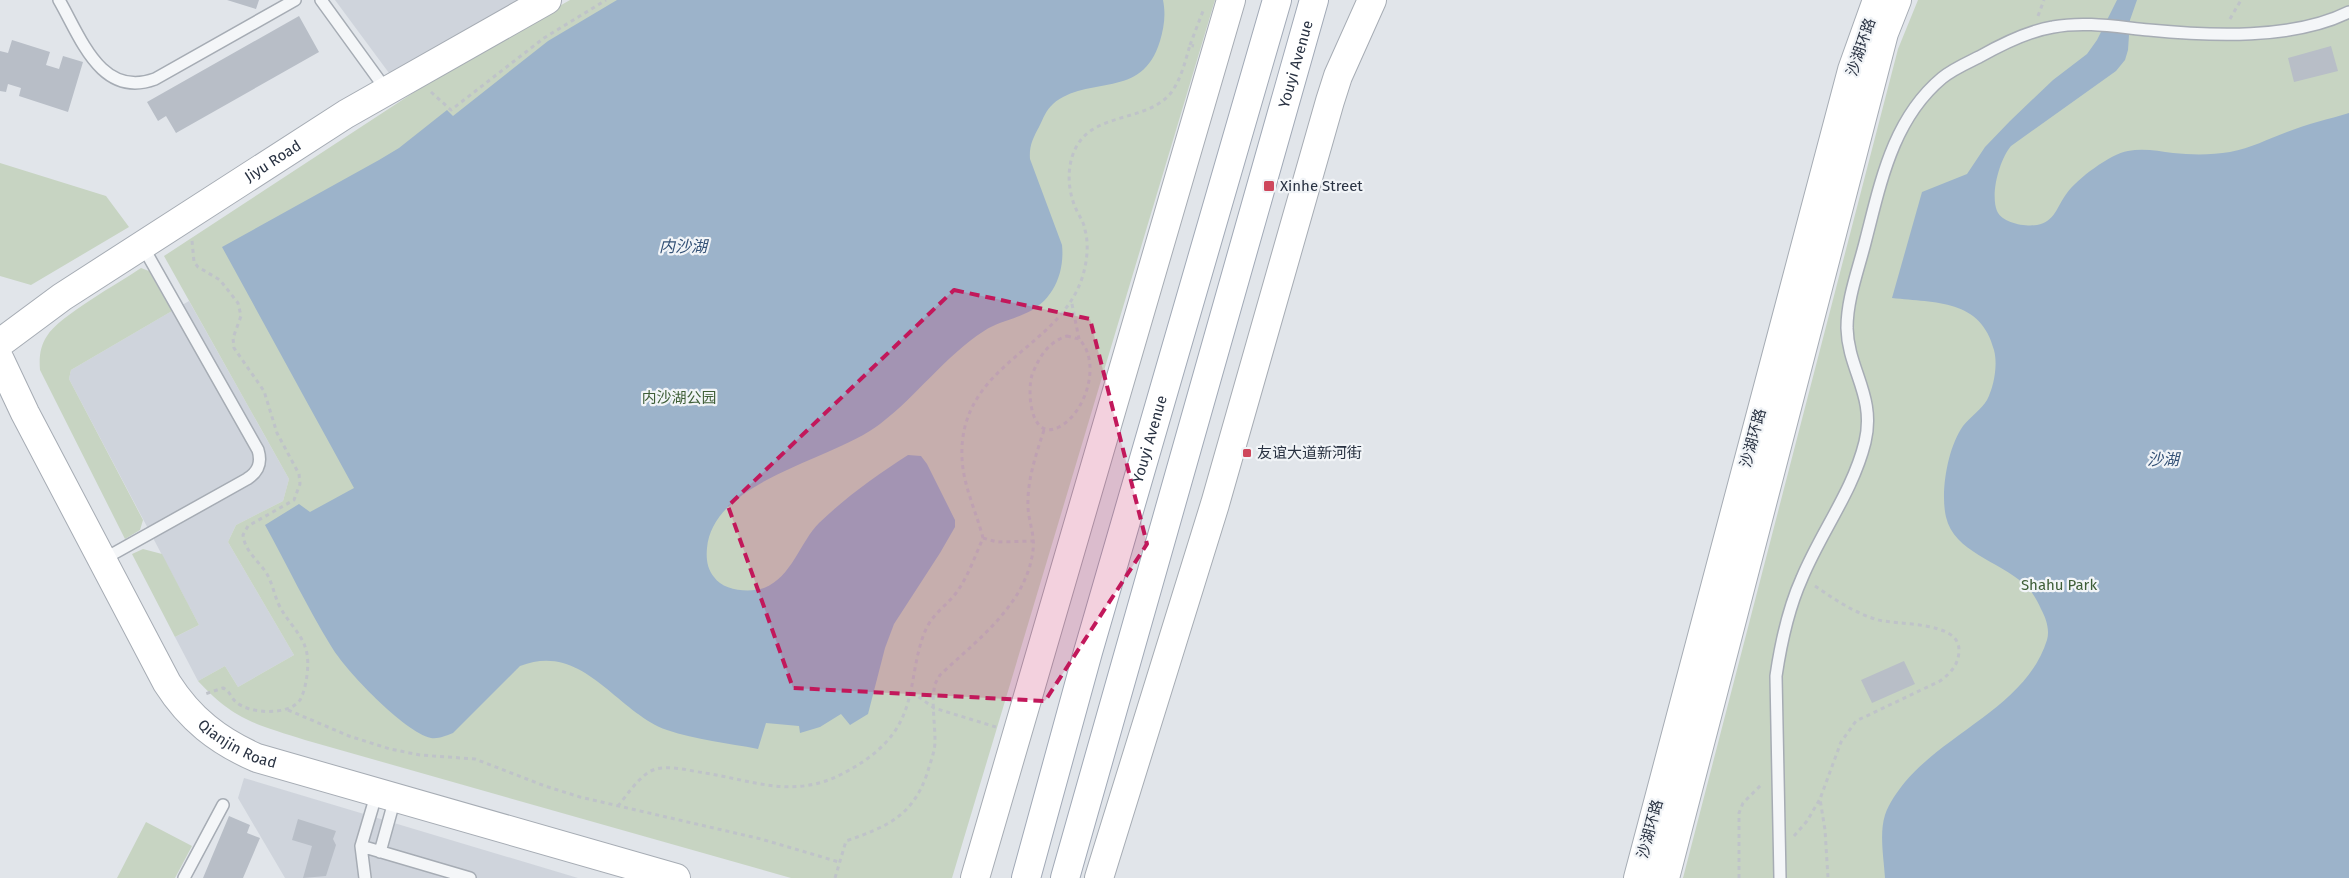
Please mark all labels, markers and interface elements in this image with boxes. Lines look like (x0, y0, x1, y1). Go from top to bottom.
street label: 沙湖环路 (1843, 16, 1879, 78)
street label: Youyi Avenue (1275, 18, 1317, 110)
street label: Jiyu Road (241, 136, 304, 186)
place label: Xinhe Street (1280, 177, 1363, 195)
marker: Xinhe Street (1262, 179, 1276, 193)
water label: 内沙湖 (659, 237, 710, 256)
park label: 内沙湖公园 (641, 389, 717, 407)
street label: Youyi Avenue (1128, 393, 1171, 485)
street label: 沙湖环路 (1737, 407, 1769, 469)
place label: 友谊大道新河街 (1257, 444, 1362, 462)
marker: 友谊大道新河街 (1241, 447, 1253, 459)
water label: 沙湖 (2147, 450, 2182, 469)
park label: Shahu Park (2021, 576, 2097, 594)
street label: Qianjin Road (194, 716, 279, 772)
street label: 沙湖环路 (1634, 798, 1666, 860)

